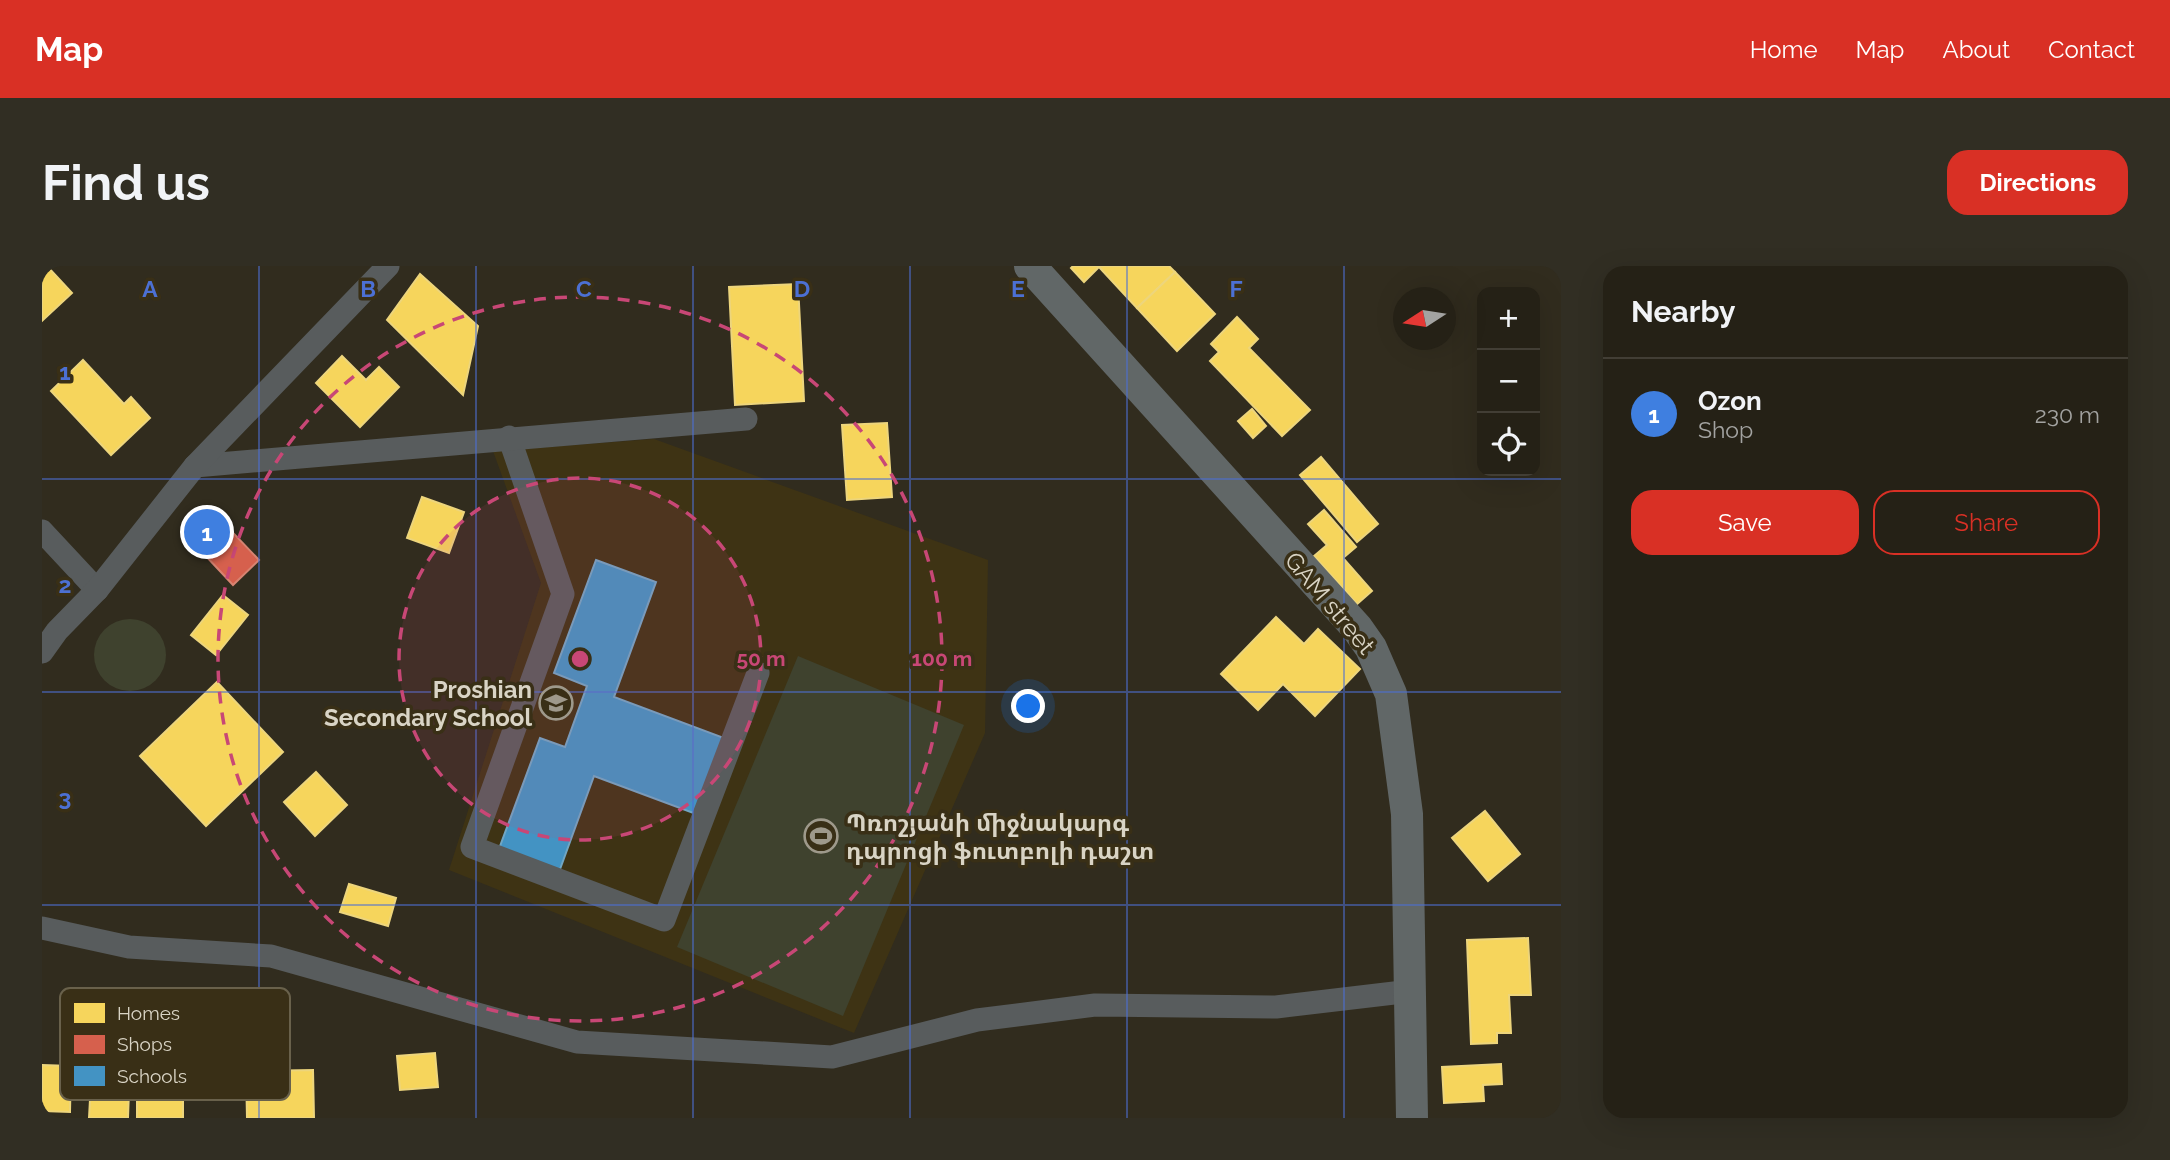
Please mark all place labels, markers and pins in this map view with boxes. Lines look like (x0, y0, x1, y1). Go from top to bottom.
pin: 1 (184, 506, 230, 558)
centre of rings (568, 647, 592, 671)
place label: Proshian Secondary School (324, 675, 532, 732)
school or university icon: Proshian Secondary School (537, 684, 575, 722)
place label: Պռոշյանի միջնակարգ դպրոցի ֆուտբոլի դաշտ (846, 808, 1154, 865)
sports icon: Պռոշյանի միջնակարգ դպրոցի ֆուտբոլի դաշտ (802, 817, 840, 855)

